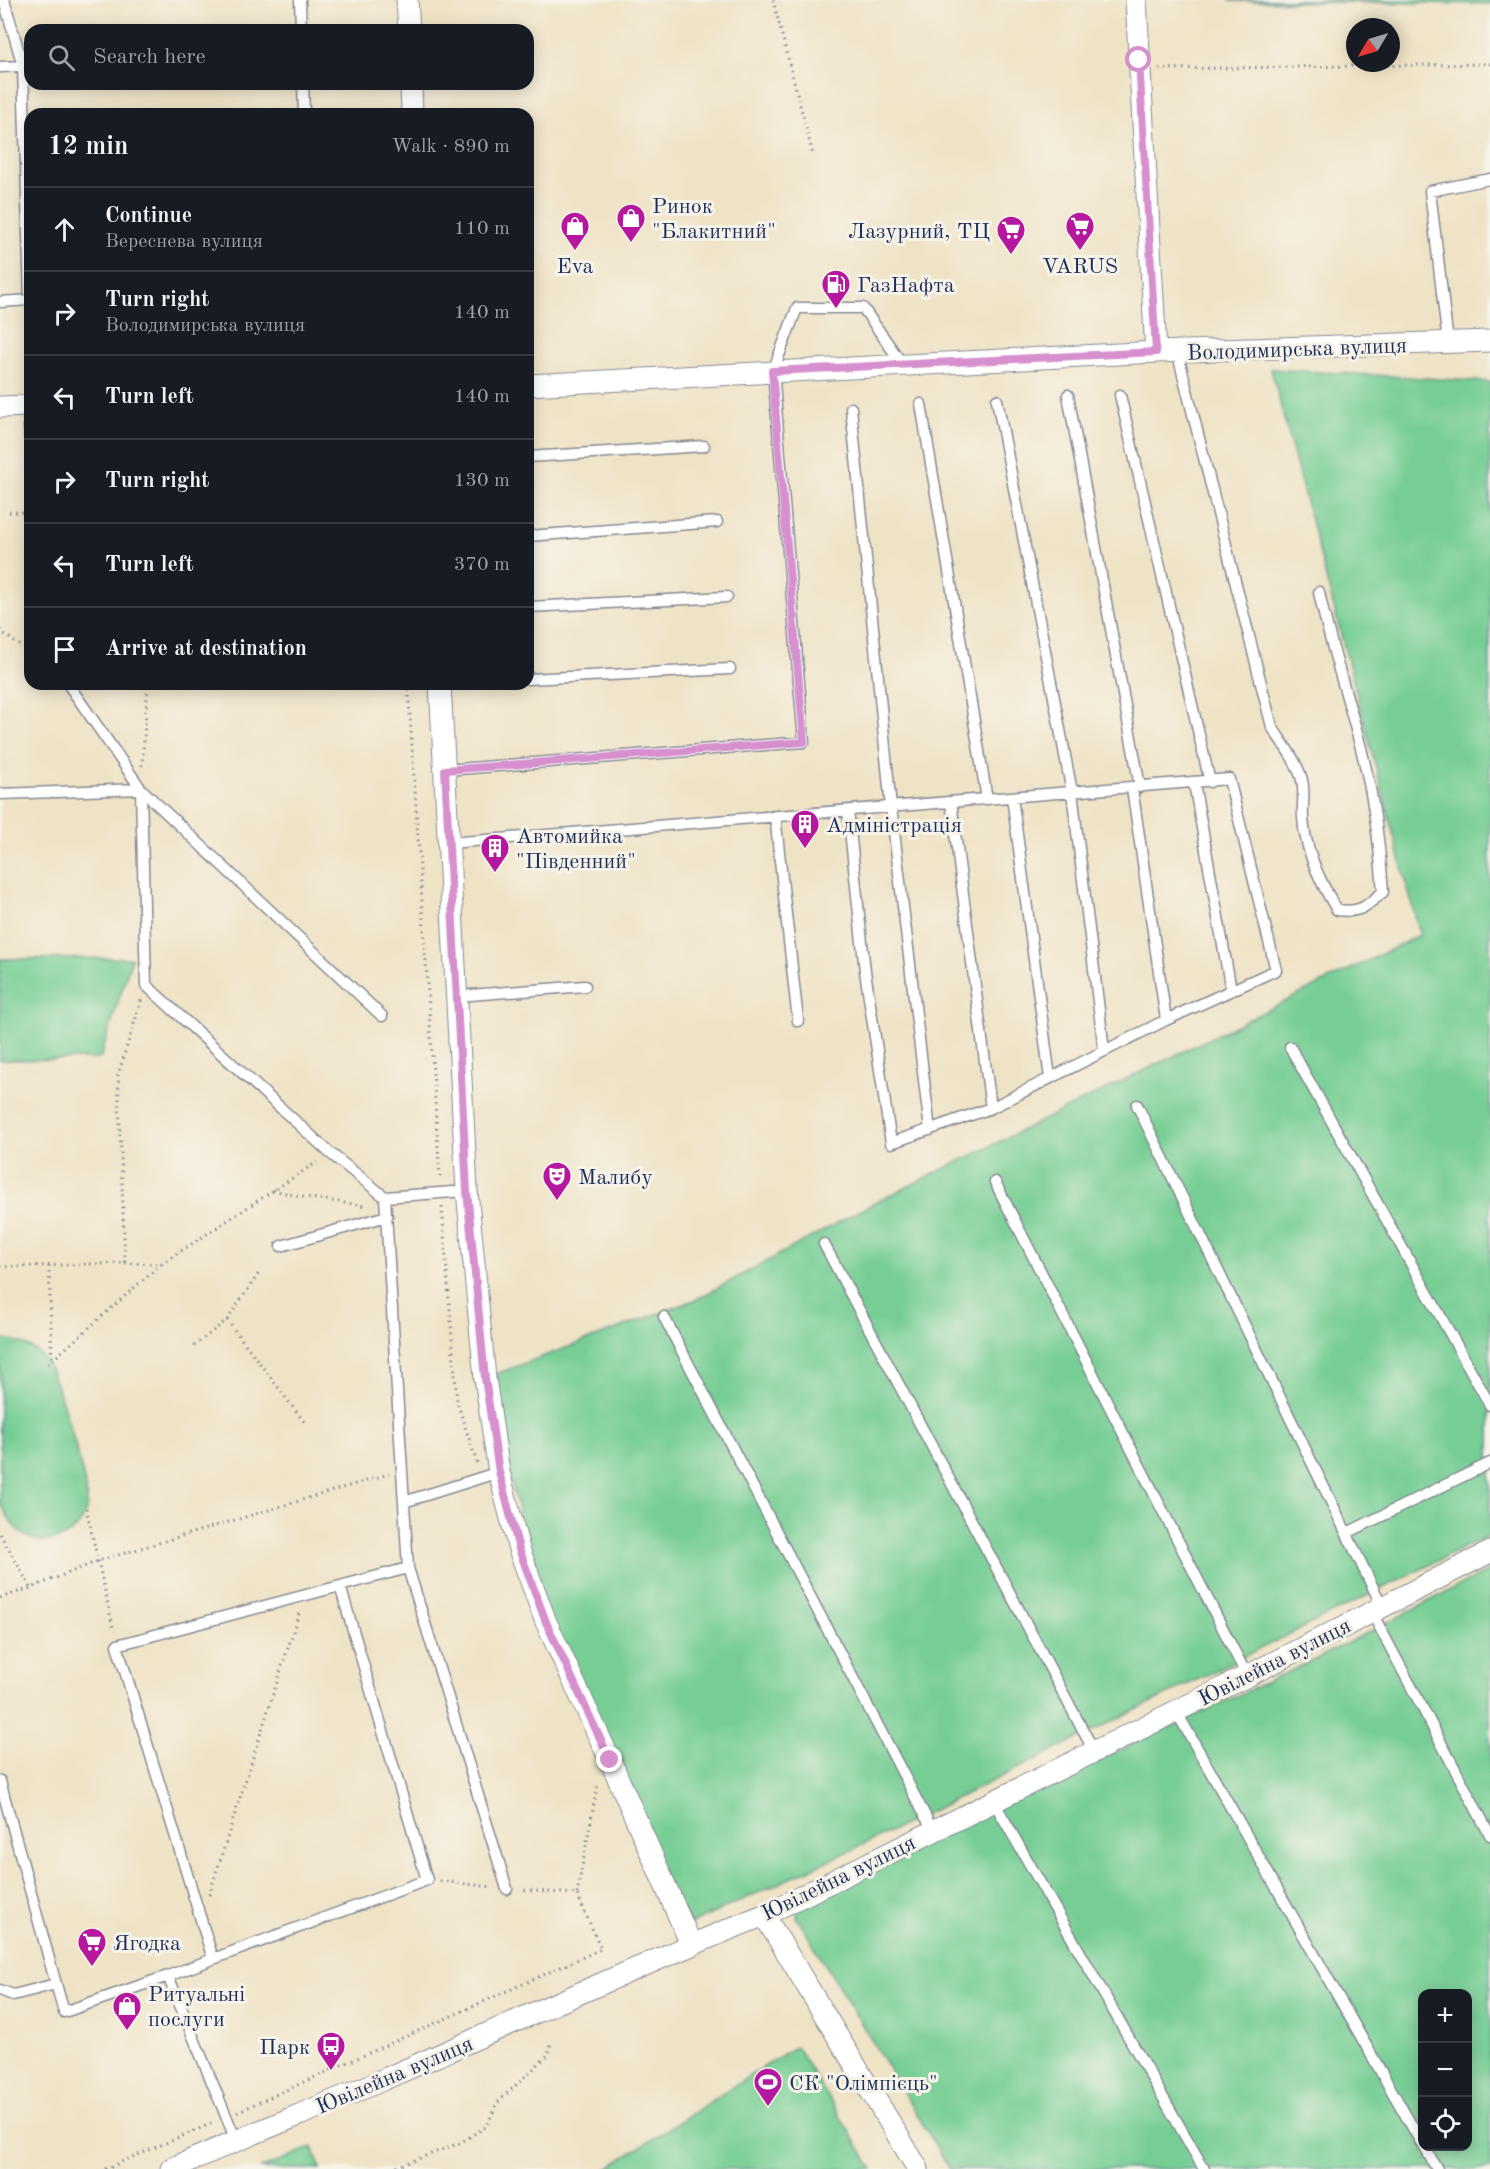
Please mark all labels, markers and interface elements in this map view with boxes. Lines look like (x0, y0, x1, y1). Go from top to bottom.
north arrow (1346, 18, 1400, 72)
search box (24, 24, 534, 90)
icon: search (45, 41, 78, 74)
text: Search here (93, 46, 206, 68)
route start (1125, 46, 1151, 72)
text: 12 min (48, 134, 128, 160)
text: Walk · 890 m (391, 137, 510, 157)
place label: Ринок "Блакитний" (652, 196, 776, 243)
shop icon: Ринок "Блакитний" (615, 202, 647, 244)
text: Continue (105, 205, 192, 227)
shop icon: Eva (559, 210, 591, 252)
supermarket icon: VARUS (1064, 210, 1096, 252)
icon: ahead (48, 213, 81, 246)
supermarket icon: Лазурний, ТЦ (995, 214, 1027, 256)
text: 110 m (454, 219, 510, 239)
place label: Лазурний, ТЦ (848, 221, 990, 243)
text: Вереснева вулиця (105, 232, 263, 252)
place label: Eva (556, 256, 594, 278)
place label: VARUS (1042, 256, 1118, 278)
fuel station icon: ГазНафта (820, 268, 852, 310)
place label: ГазНафта (857, 275, 955, 297)
text: Turn right (105, 289, 209, 311)
icon: right (48, 297, 81, 330)
text: 140 m (454, 303, 510, 323)
text: Володимирська вулиця (105, 316, 305, 336)
street label: Володимирська вулиця (1187, 335, 1407, 365)
icon: left (48, 381, 81, 414)
text: Turn left (105, 386, 194, 408)
text: 140 m (454, 387, 510, 407)
icon: right (48, 465, 81, 498)
text: Turn right (105, 470, 209, 492)
text: 130 m (454, 471, 510, 491)
icon: left (48, 549, 81, 582)
text: Turn left (105, 554, 194, 576)
text: 370 m (454, 555, 510, 575)
icon: arrive (48, 633, 81, 666)
text: Arrive at destination (105, 638, 307, 660)
building icon: Адміністрація (789, 808, 821, 850)
place label: Адміністрація (826, 815, 962, 837)
place label: Автомийка "Південний" (516, 826, 636, 873)
building icon: Автомийка "Південний" (479, 832, 511, 874)
theatre icon: Малибу (541, 1160, 573, 1202)
place label: Малибу (578, 1167, 653, 1189)
street label: Ювілейна вулиця (1195, 1615, 1355, 1711)
route end (596, 1746, 622, 1772)
street label: Ювілейна вулиця (759, 1832, 919, 1926)
supermarket icon: Ягодка (76, 1926, 108, 1968)
place label: Ягодка (113, 1933, 181, 1955)
place label: Ритуальні послуги (148, 1984, 245, 2031)
map controls (1418, 1989, 1472, 2151)
button: + (1418, 1989, 1472, 2043)
shop icon: Ритуальні послуги (111, 1990, 143, 2032)
bus stop icon: Парк (315, 2030, 347, 2072)
street label: Ювілейна вулиця (313, 2033, 476, 2119)
place label: Парк (259, 2037, 310, 2059)
button: − (1418, 2043, 1472, 2097)
sports icon: СК "Олімпієць" (752, 2066, 784, 2108)
place label: СК "Олімпієць" (789, 2073, 938, 2095)
button: locate (1418, 2097, 1472, 2151)

